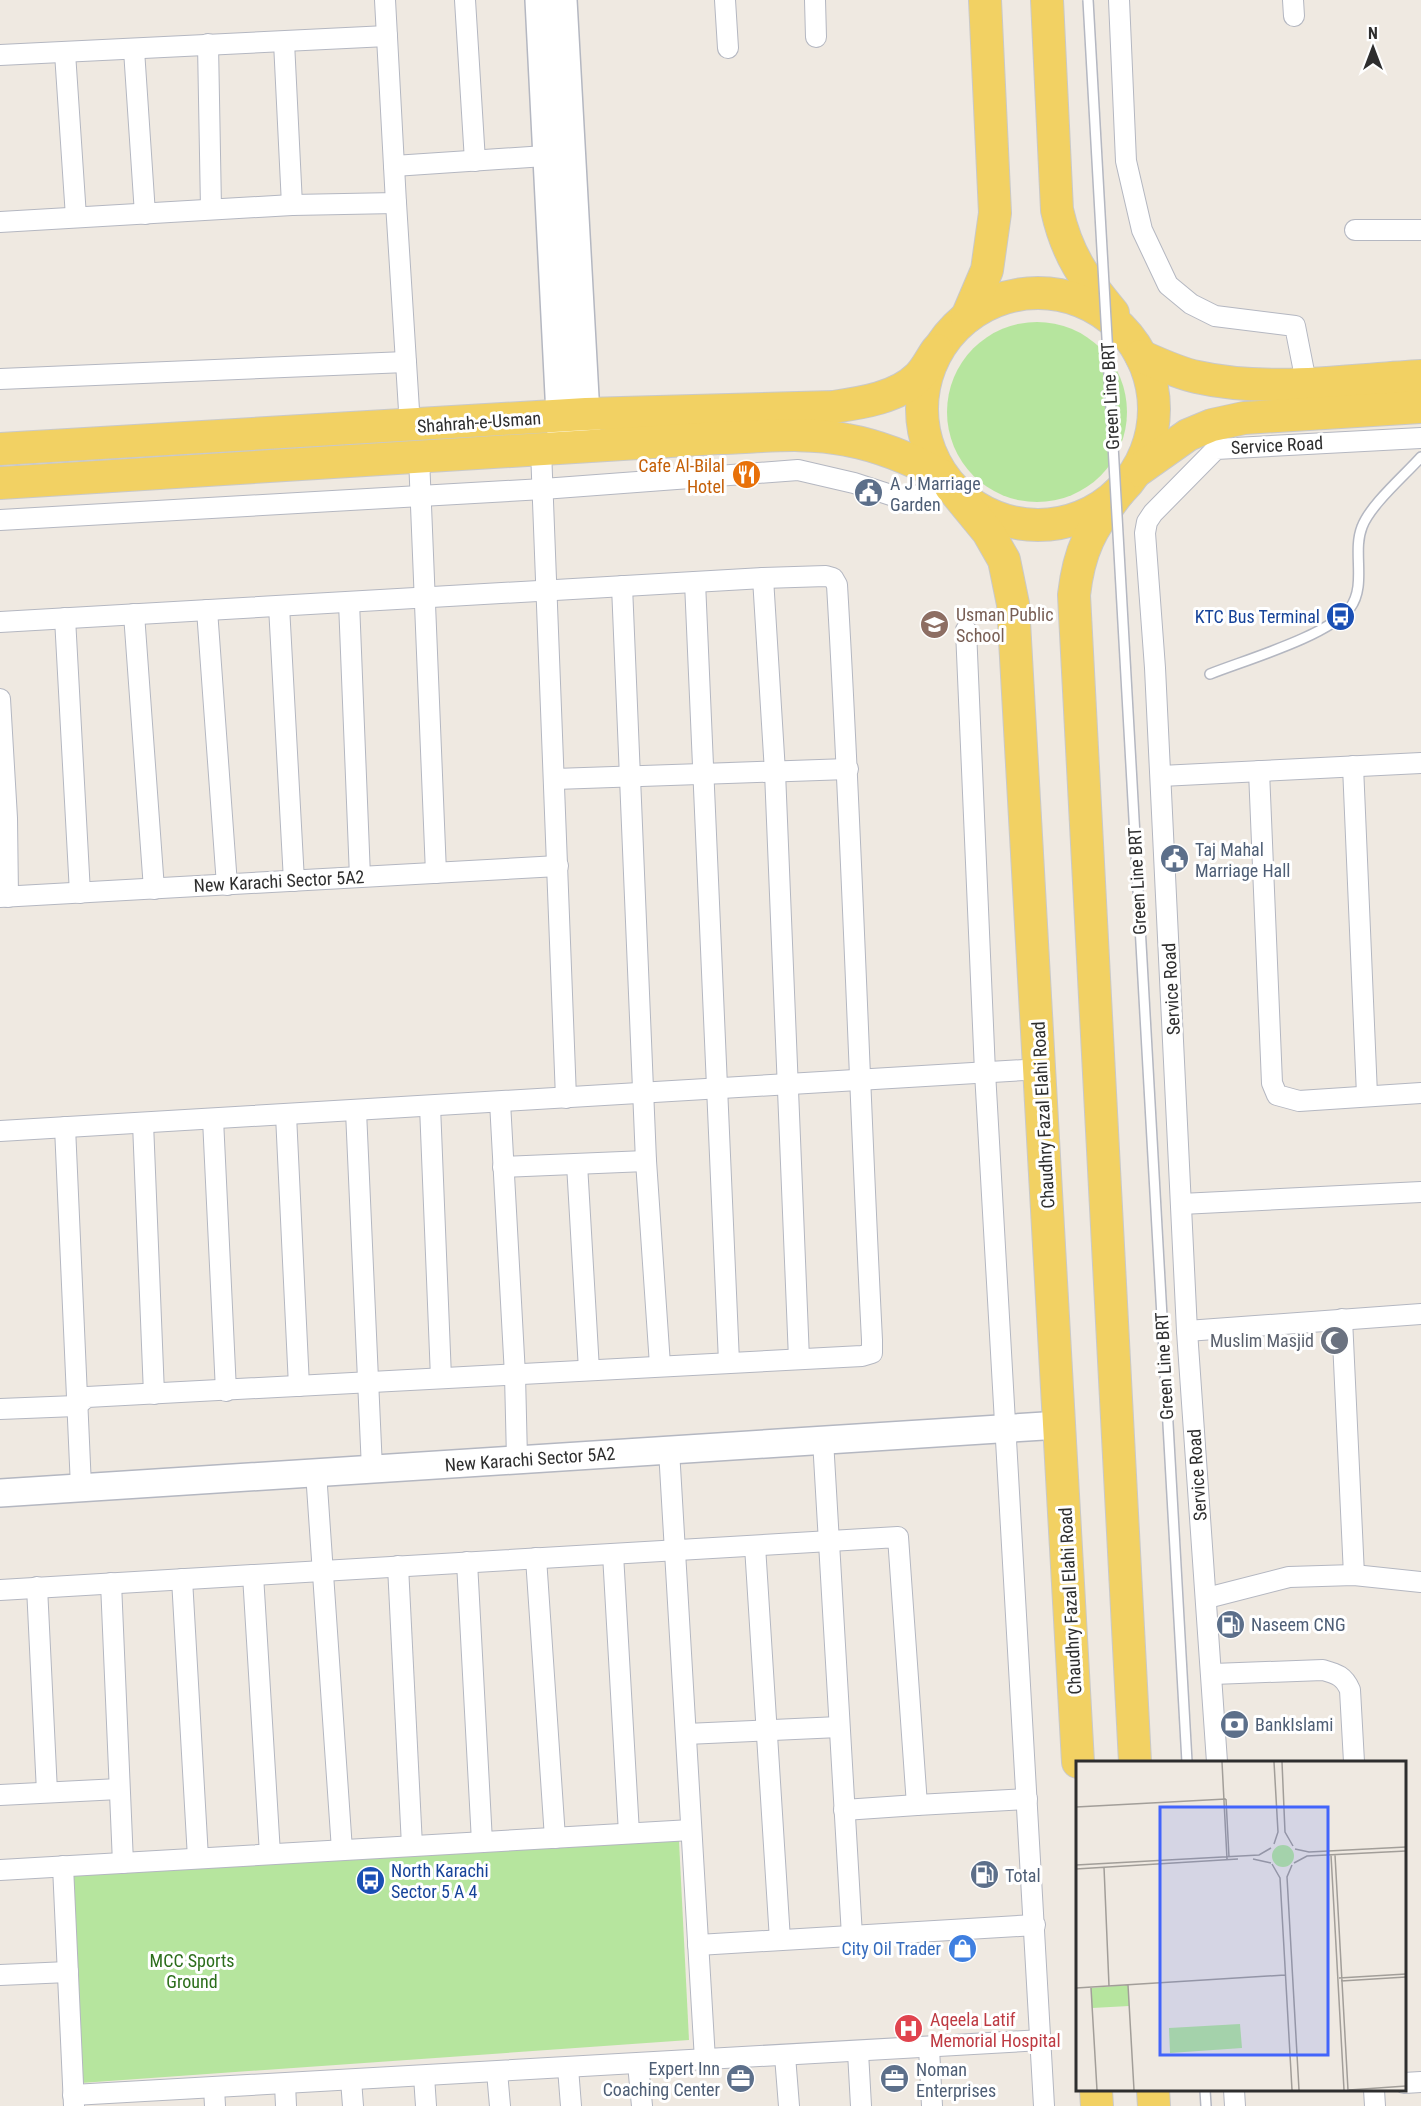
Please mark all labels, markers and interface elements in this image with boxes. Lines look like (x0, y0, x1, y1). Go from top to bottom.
north arrow (1343, 18, 1403, 78)
text: N (1368, 24, 1378, 43)
street label: Green Line BRT (1097, 342, 1123, 450)
street label: Shahrah-e-Usman (416, 407, 542, 437)
street label: Service Road (1230, 432, 1324, 458)
place label: Cafe Al-Bilal Hotel (638, 455, 725, 497)
restaurant icon: Cafe Al-Bilal Hotel (730, 459, 762, 491)
place label: A J Marriage Garden (890, 473, 981, 515)
public building icon: A J Marriage Garden (853, 477, 885, 509)
bus stop icon: KTC Bus Terminal (1325, 600, 1357, 632)
place label: Usman Public School (956, 604, 1053, 646)
place label: KTC Bus Terminal (1195, 606, 1320, 627)
school or university icon: Usman Public School (919, 608, 951, 640)
street label: Green Line BRT (1124, 827, 1150, 935)
place label: Taj Mahal Marriage Hall (1195, 839, 1290, 881)
public building icon: Taj Mahal Marriage Hall (1158, 843, 1190, 875)
street label: New Karachi Sector 5A2 (193, 866, 365, 896)
street label: Service Road (1158, 942, 1184, 1036)
street label: Chaudhry Fazal Elahi Road (1028, 1021, 1058, 1209)
street label: Green Line BRT (1151, 1312, 1177, 1420)
mosque icon: Muslim Masjid (1319, 1324, 1351, 1356)
place label: Muslim Masjid (1210, 1330, 1314, 1351)
street label: Service Road (1183, 1428, 1211, 1522)
street label: New Karachi Sector 5A2 (444, 1443, 616, 1475)
street label: Chaudhry Fazal Elahi Road (1055, 1507, 1085, 1695)
fuel station icon: Naseem CNG (1214, 1608, 1246, 1640)
place label: Naseem CNG (1251, 1614, 1346, 1635)
bank icon: BankIslami (1218, 1708, 1250, 1740)
place label: BankIslami (1255, 1714, 1333, 1735)
inset map (1076, 1761, 1406, 2091)
fuel station icon: Total (968, 1859, 1000, 1891)
place label: North Karachi Sector 5 A 4 (391, 1860, 489, 1902)
bus stop icon: North Karachi Sector 5 A 4 (354, 1864, 386, 1896)
place label: Total (1005, 1865, 1041, 1886)
shop icon: City Oil Trader (946, 1932, 978, 1964)
place label: City Oil Trader (842, 1938, 942, 1959)
park label: MCC Sports Ground (150, 1950, 234, 1992)
place label: Aqeela Latif Memorial Hospital (930, 2009, 1061, 2051)
hospital icon: Aqeela Latif Memorial Hospital (893, 2013, 925, 2045)
place label: Expert Inn Coaching Center (603, 2058, 721, 2100)
place label: Noman Enterprises (916, 2059, 996, 2101)
office icon: Expert Inn Coaching Center (725, 2062, 757, 2094)
office icon: Noman Enterprises (879, 2063, 911, 2095)

